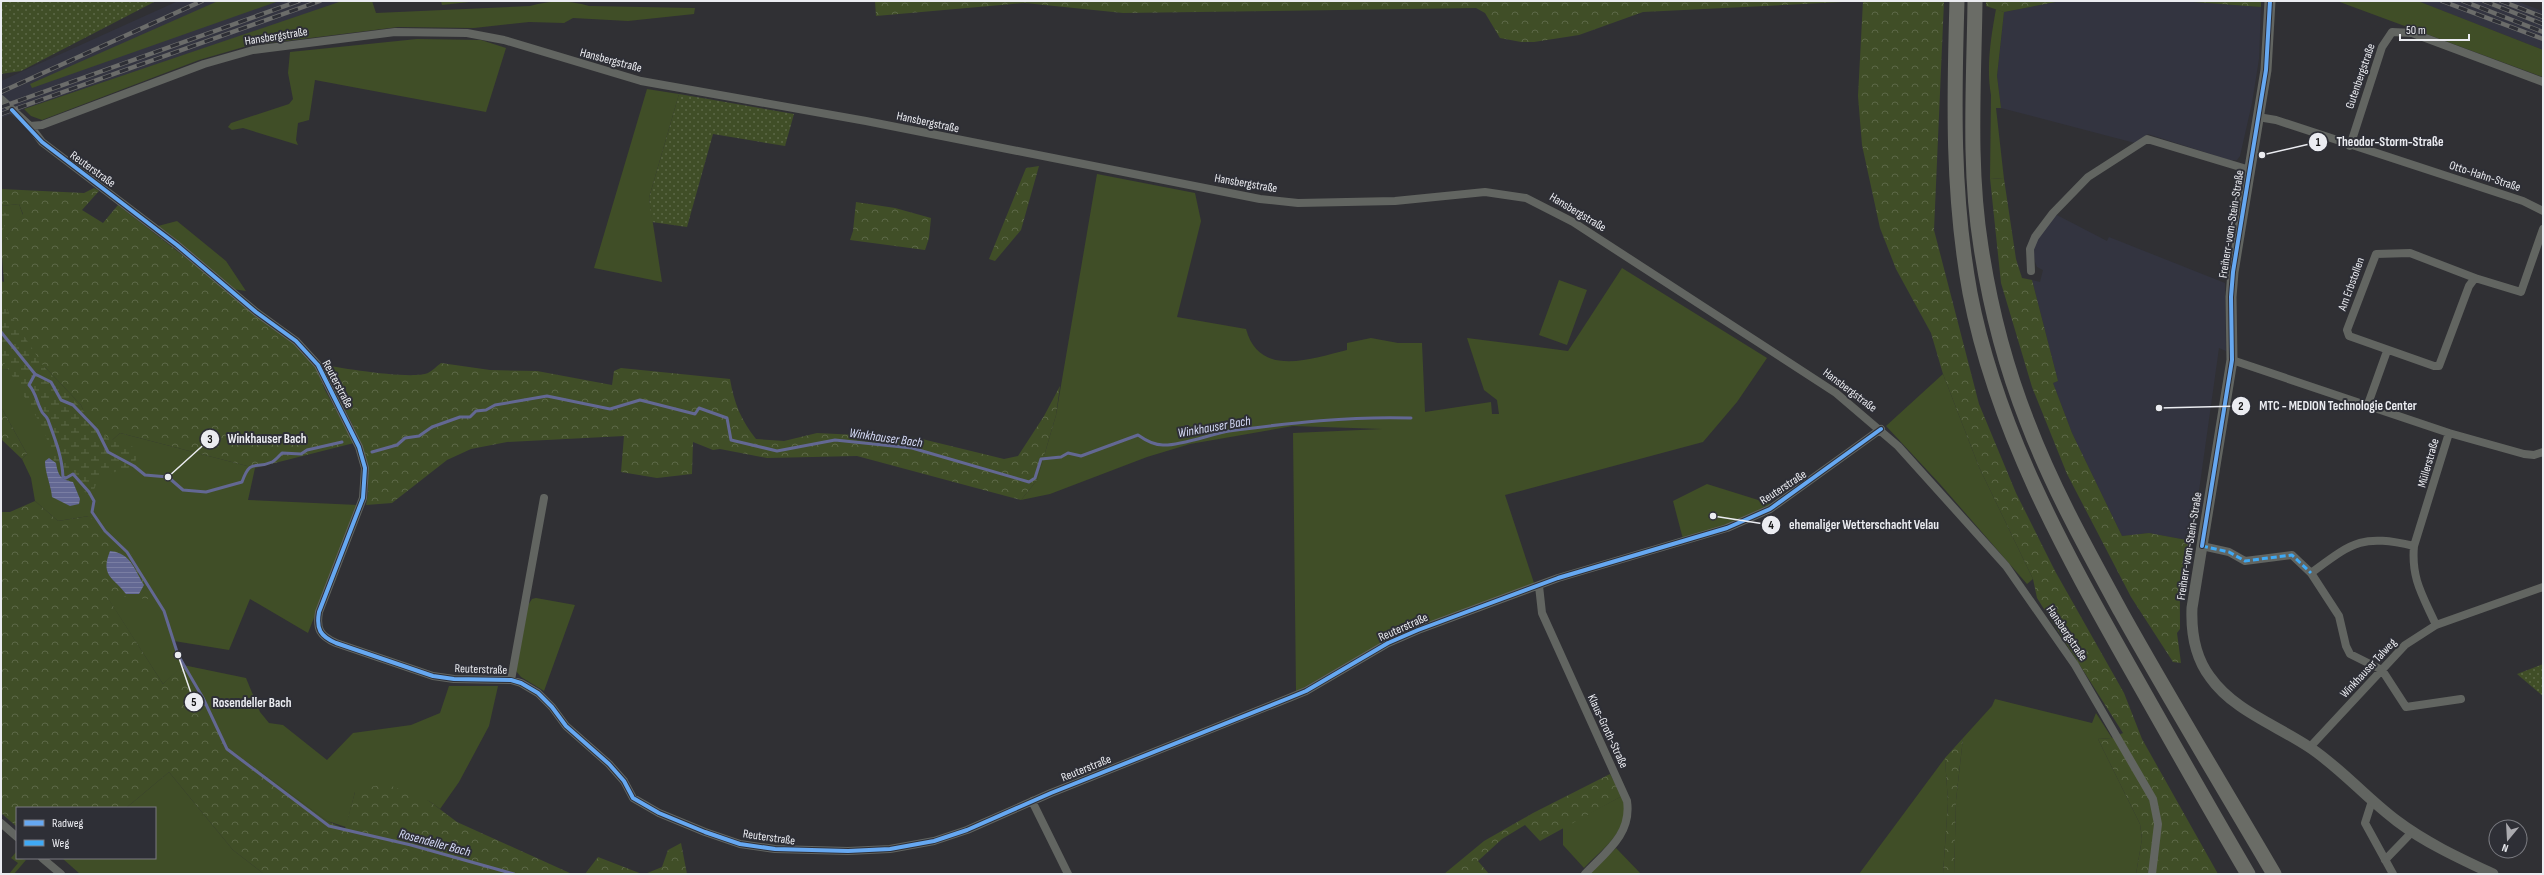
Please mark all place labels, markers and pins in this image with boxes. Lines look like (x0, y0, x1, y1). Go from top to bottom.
callout: Theodor-Storm-Straße (2308, 129, 2451, 154)
callout: MTC - MEDION Technologie Center (2231, 393, 2424, 418)
callout: Winkhauser Bach (200, 426, 315, 451)
callout: ehemaliger Wetterschacht Velau (1761, 512, 1947, 537)
callout: Rosendeller Bach (184, 690, 299, 715)

